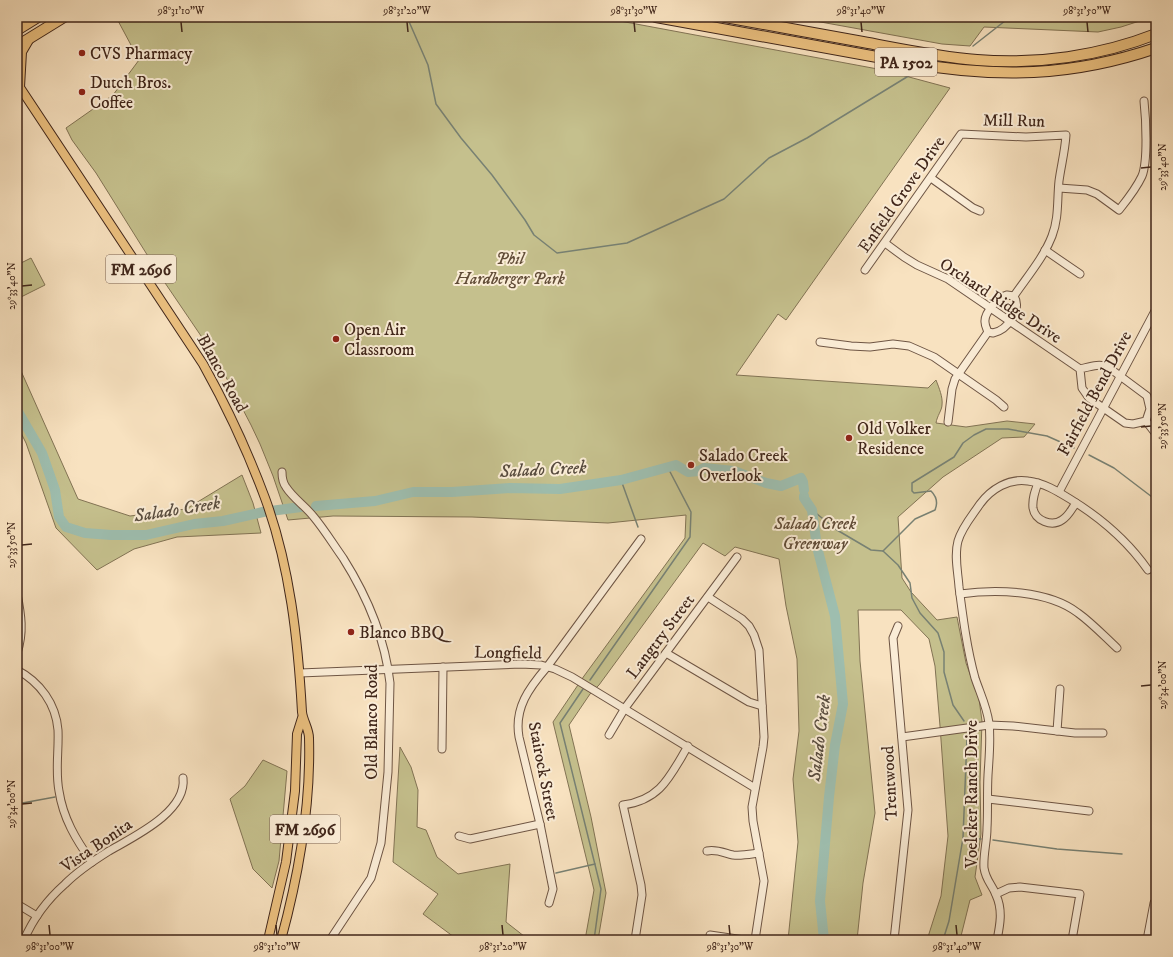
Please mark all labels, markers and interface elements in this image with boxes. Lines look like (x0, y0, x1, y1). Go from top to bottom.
text: 98°31'10"W (157, 5, 205, 17)
text: 98°31'20"W (382, 5, 432, 17)
text: 98°31'30"W (610, 5, 658, 17)
text: 98°31'40"W (836, 5, 886, 17)
text: 98°31'50"W (1062, 5, 1112, 17)
place label: CVS Pharmacy (90, 43, 193, 65)
marker: CVS Pharmacy (77, 48, 87, 58)
road number: PA 1502 (875, 48, 937, 76)
place label: Dutch Bros. Coffee (90, 72, 171, 114)
marker: Dutch Bros. Coffee (77, 87, 87, 97)
street label: Mill Run (983, 109, 1045, 133)
street label: Enfield Grove Drive (853, 132, 950, 257)
text: 29°33'40"N (1157, 143, 1169, 191)
park label: Phil Hardberger Park (454, 248, 566, 290)
street label: Orchard Ridge Drive (935, 253, 1066, 349)
road number: FM 2696 (106, 255, 176, 283)
text: 29°33'40"N (6, 262, 18, 310)
place label: Open Air Classroom (344, 319, 415, 361)
street label: Fairfield Bend Drive (1053, 327, 1137, 460)
street label: Blanco Road (192, 330, 253, 417)
marker: Open Air Classroom (331, 334, 341, 344)
text: 29°33'50"N (1157, 403, 1169, 449)
place label: Old Volker Residence (857, 418, 932, 460)
marker: Old Volker Residence (844, 433, 854, 443)
place label: Salado Creek Overlook (699, 445, 788, 487)
water label: Salado Creek (498, 457, 587, 483)
marker: Salado Creek Overlook (686, 460, 696, 470)
water label: Salado Creek (132, 492, 222, 528)
park label: Salado Creek Greenway (773, 513, 857, 555)
text: 29°33'50"N (6, 522, 18, 568)
street label: Langtry Street (622, 589, 700, 683)
place label: Blanco BBQ (359, 622, 453, 644)
marker: Blanco BBQ (346, 627, 356, 637)
street label: Longfield (474, 641, 543, 665)
text: 29°34'00"N (1157, 660, 1169, 710)
street label: Old Blanco Road (361, 664, 383, 780)
water label: Salado Creek (804, 693, 836, 784)
street label: Stairock Street (523, 720, 563, 823)
street label: Voelcker Ranch Drive (961, 720, 983, 869)
street label: Trentwood (877, 745, 903, 821)
text: 29°34'00"N (6, 779, 18, 829)
street label: Vista Bonita (56, 813, 137, 878)
road number: FM 2696 (270, 815, 340, 843)
text: 98°31'00"W (25, 941, 75, 953)
text: 98°31'10"W (253, 941, 301, 953)
text: 98°31'20"W (478, 941, 528, 953)
text: 98°31'30"W (706, 941, 754, 953)
text: 98°31'40"W (932, 941, 982, 953)

